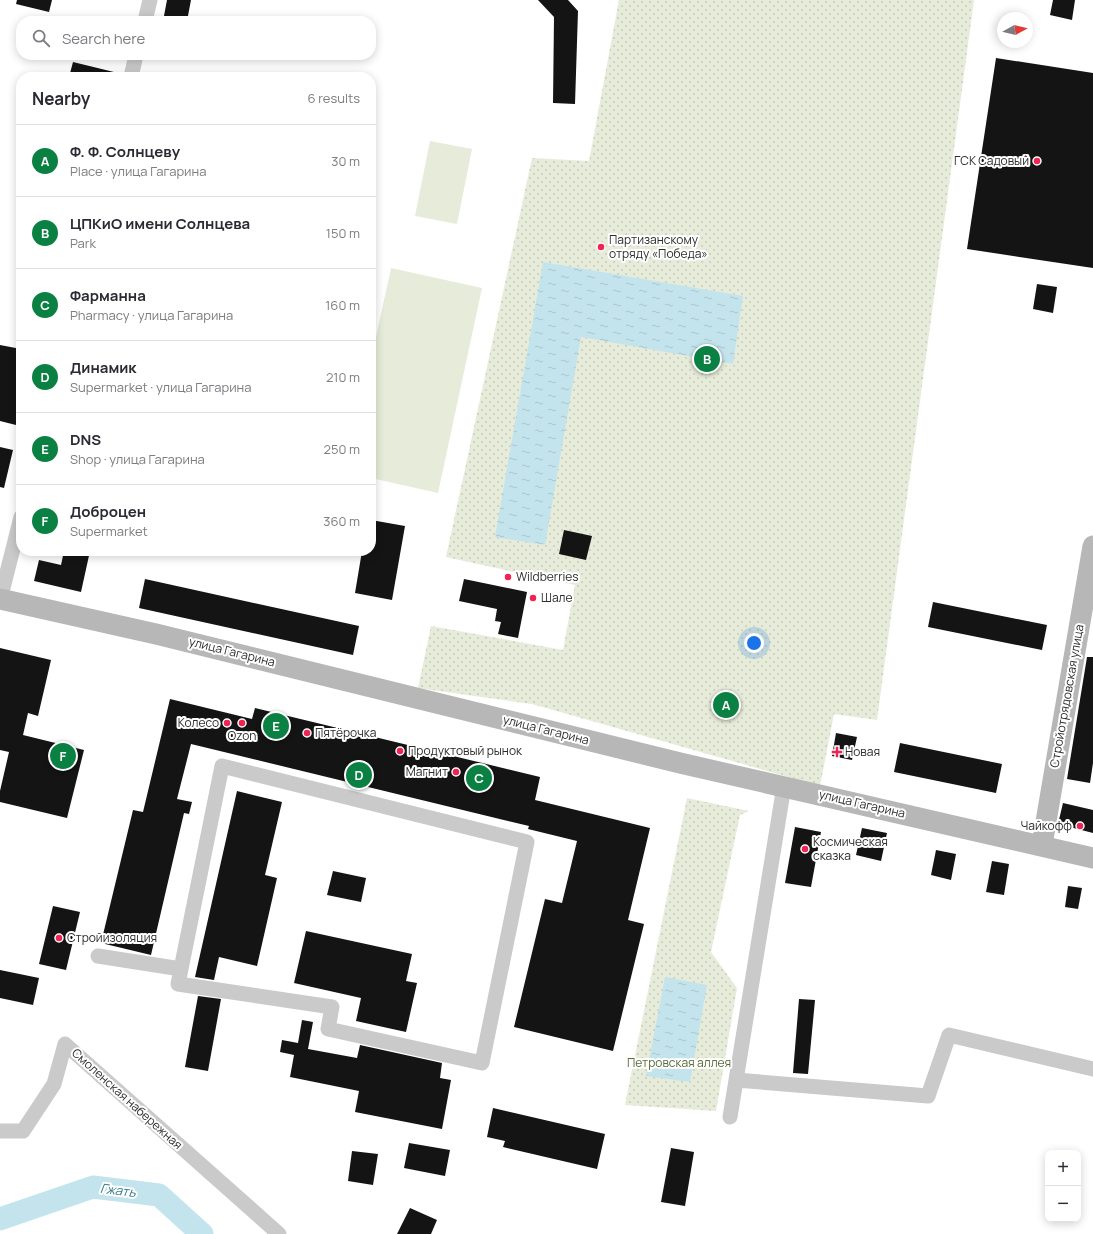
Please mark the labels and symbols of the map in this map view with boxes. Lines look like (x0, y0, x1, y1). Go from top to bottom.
north arrow (997, 12, 1033, 48)
place label: ГСК Садовый (954, 152, 1029, 169)
marker: ГСК Садовый (1032, 156, 1042, 166)
place label: Партизанскому отряду «Победа» (609, 231, 708, 262)
marker: Партизанскому отряду «Победа» (596, 242, 606, 252)
pin: B (694, 344, 720, 374)
place label: Wildberries (516, 568, 579, 585)
marker: Wildberries (503, 572, 513, 582)
place label: Шале (541, 589, 572, 606)
marker: Шале (528, 593, 538, 603)
street label: Стройотрядовская улица (1046, 623, 1087, 769)
street label: улица Гагарина (187, 633, 277, 670)
your location (744, 633, 764, 653)
pin: A (713, 690, 739, 720)
pin: E (263, 711, 289, 741)
street label: улица Гагарина (501, 711, 591, 748)
place label: Колесо (178, 714, 219, 731)
marker: Колесо (222, 718, 232, 728)
marker: Ozon (237, 718, 247, 728)
place label: Пятёрочка (315, 724, 376, 741)
place label: Ozon (228, 727, 256, 744)
marker: Пятёрочка (302, 728, 312, 738)
pin: F (50, 741, 76, 771)
place label: Продуктовый рынок (408, 742, 523, 759)
place label: Новая (845, 743, 880, 760)
marker: Продуктовый рынок (395, 746, 405, 756)
marker: Новая (832, 747, 842, 757)
pin: D (346, 760, 372, 790)
place label: Магнит (406, 763, 448, 780)
pin: C (466, 763, 492, 793)
marker: Магнит (451, 767, 461, 777)
street label: улица Гагарина (817, 785, 907, 822)
place label: Чайкофф (1021, 817, 1072, 834)
marker: Чайкофф (1075, 821, 1085, 831)
place label: Космическая сказка (813, 833, 888, 864)
marker: Космическая сказка (800, 844, 810, 854)
place label: Стройизоляция (67, 929, 157, 946)
marker: Стройизоляция (54, 933, 64, 943)
street label: Смоленская набережная (68, 1044, 186, 1153)
park label: Петровская аллея (627, 1054, 731, 1071)
water label: Гжать (99, 1179, 138, 1201)

